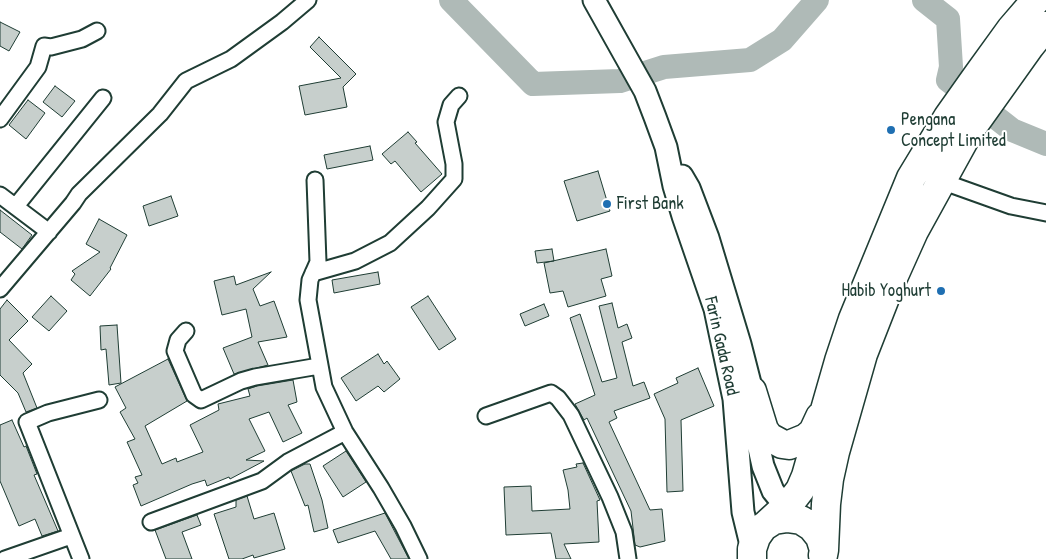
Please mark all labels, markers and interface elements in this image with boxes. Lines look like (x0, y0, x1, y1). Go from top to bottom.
place label: Pengana Concept Limited (901, 109, 1006, 152)
marker: Pengana Concept Limited (885, 124, 897, 136)
place label: First Bank (617, 193, 684, 215)
marker: First Bank (601, 198, 613, 210)
place label: Habib Yoghurt (841, 280, 931, 302)
marker: Habib Yoghurt (935, 285, 947, 297)
street label: Farin Gada Road (699, 295, 743, 397)

